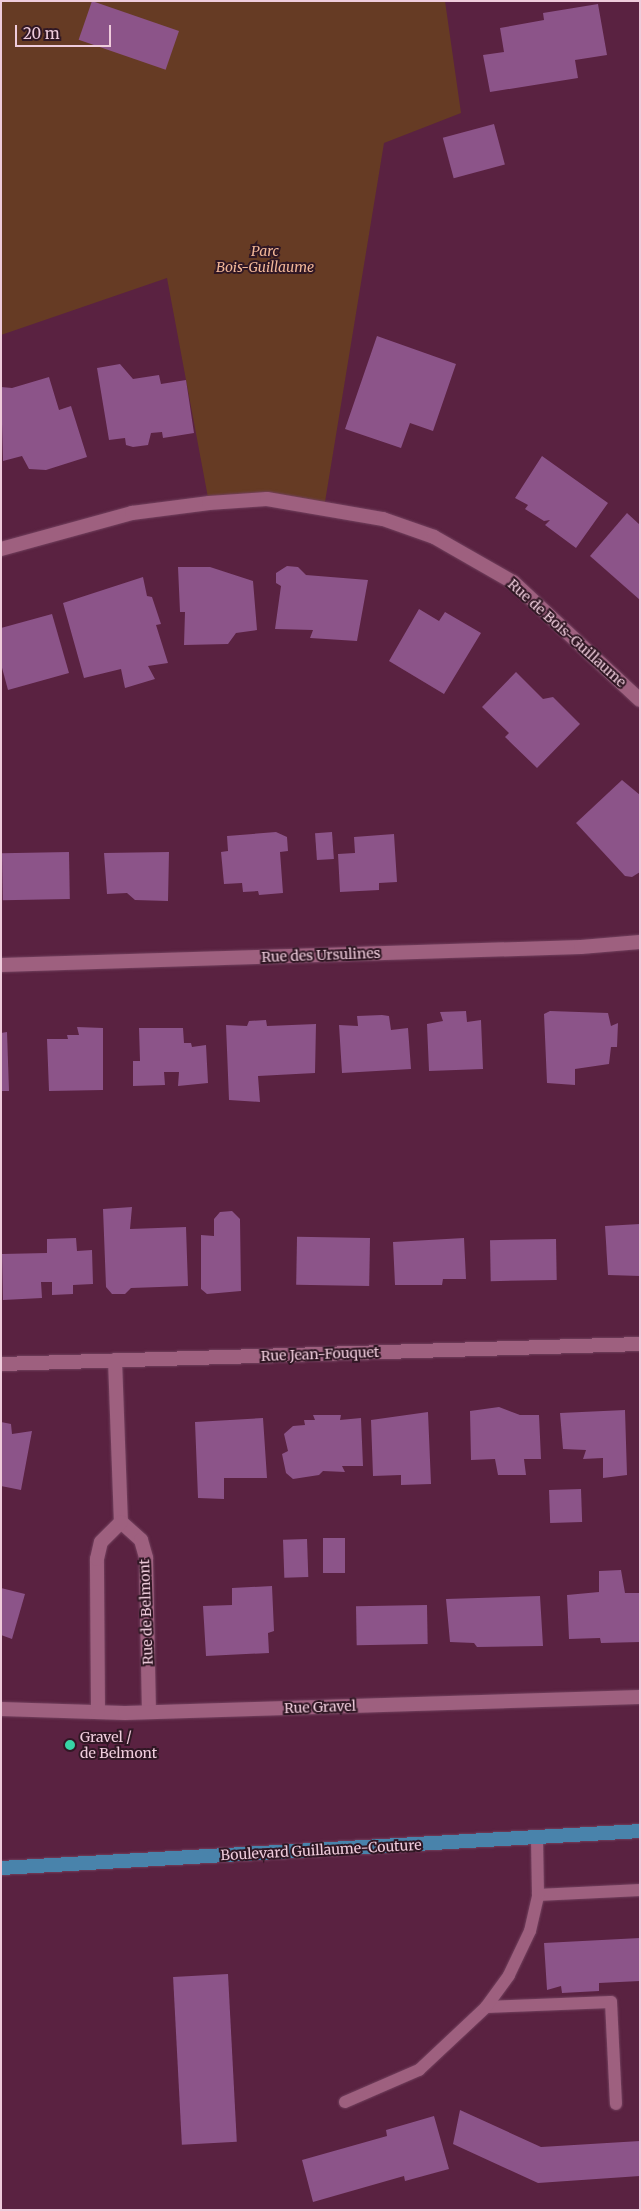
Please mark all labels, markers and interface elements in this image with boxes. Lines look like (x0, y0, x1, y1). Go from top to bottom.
scale bar (18, 15, 114, 47)
text: 20 m (23, 24, 60, 43)
park label: Parc Bois-Guillaume (216, 243, 314, 276)
street label: Rue de Bois-Guillaume (504, 575, 630, 691)
street label: Rue des Ursulines (261, 945, 381, 965)
street label: Rue Jean-Fouquet (261, 1344, 379, 1364)
street label: Rue de Belmont (136, 1559, 156, 1665)
street label: Rue Gravel (284, 1697, 356, 1717)
place label: Gravel / de Belmont (80, 1729, 157, 1761)
marker: Gravel / de Belmont (64, 1739, 76, 1751)
street label: Boulevard Guillaume-Couture (220, 1836, 422, 1864)

